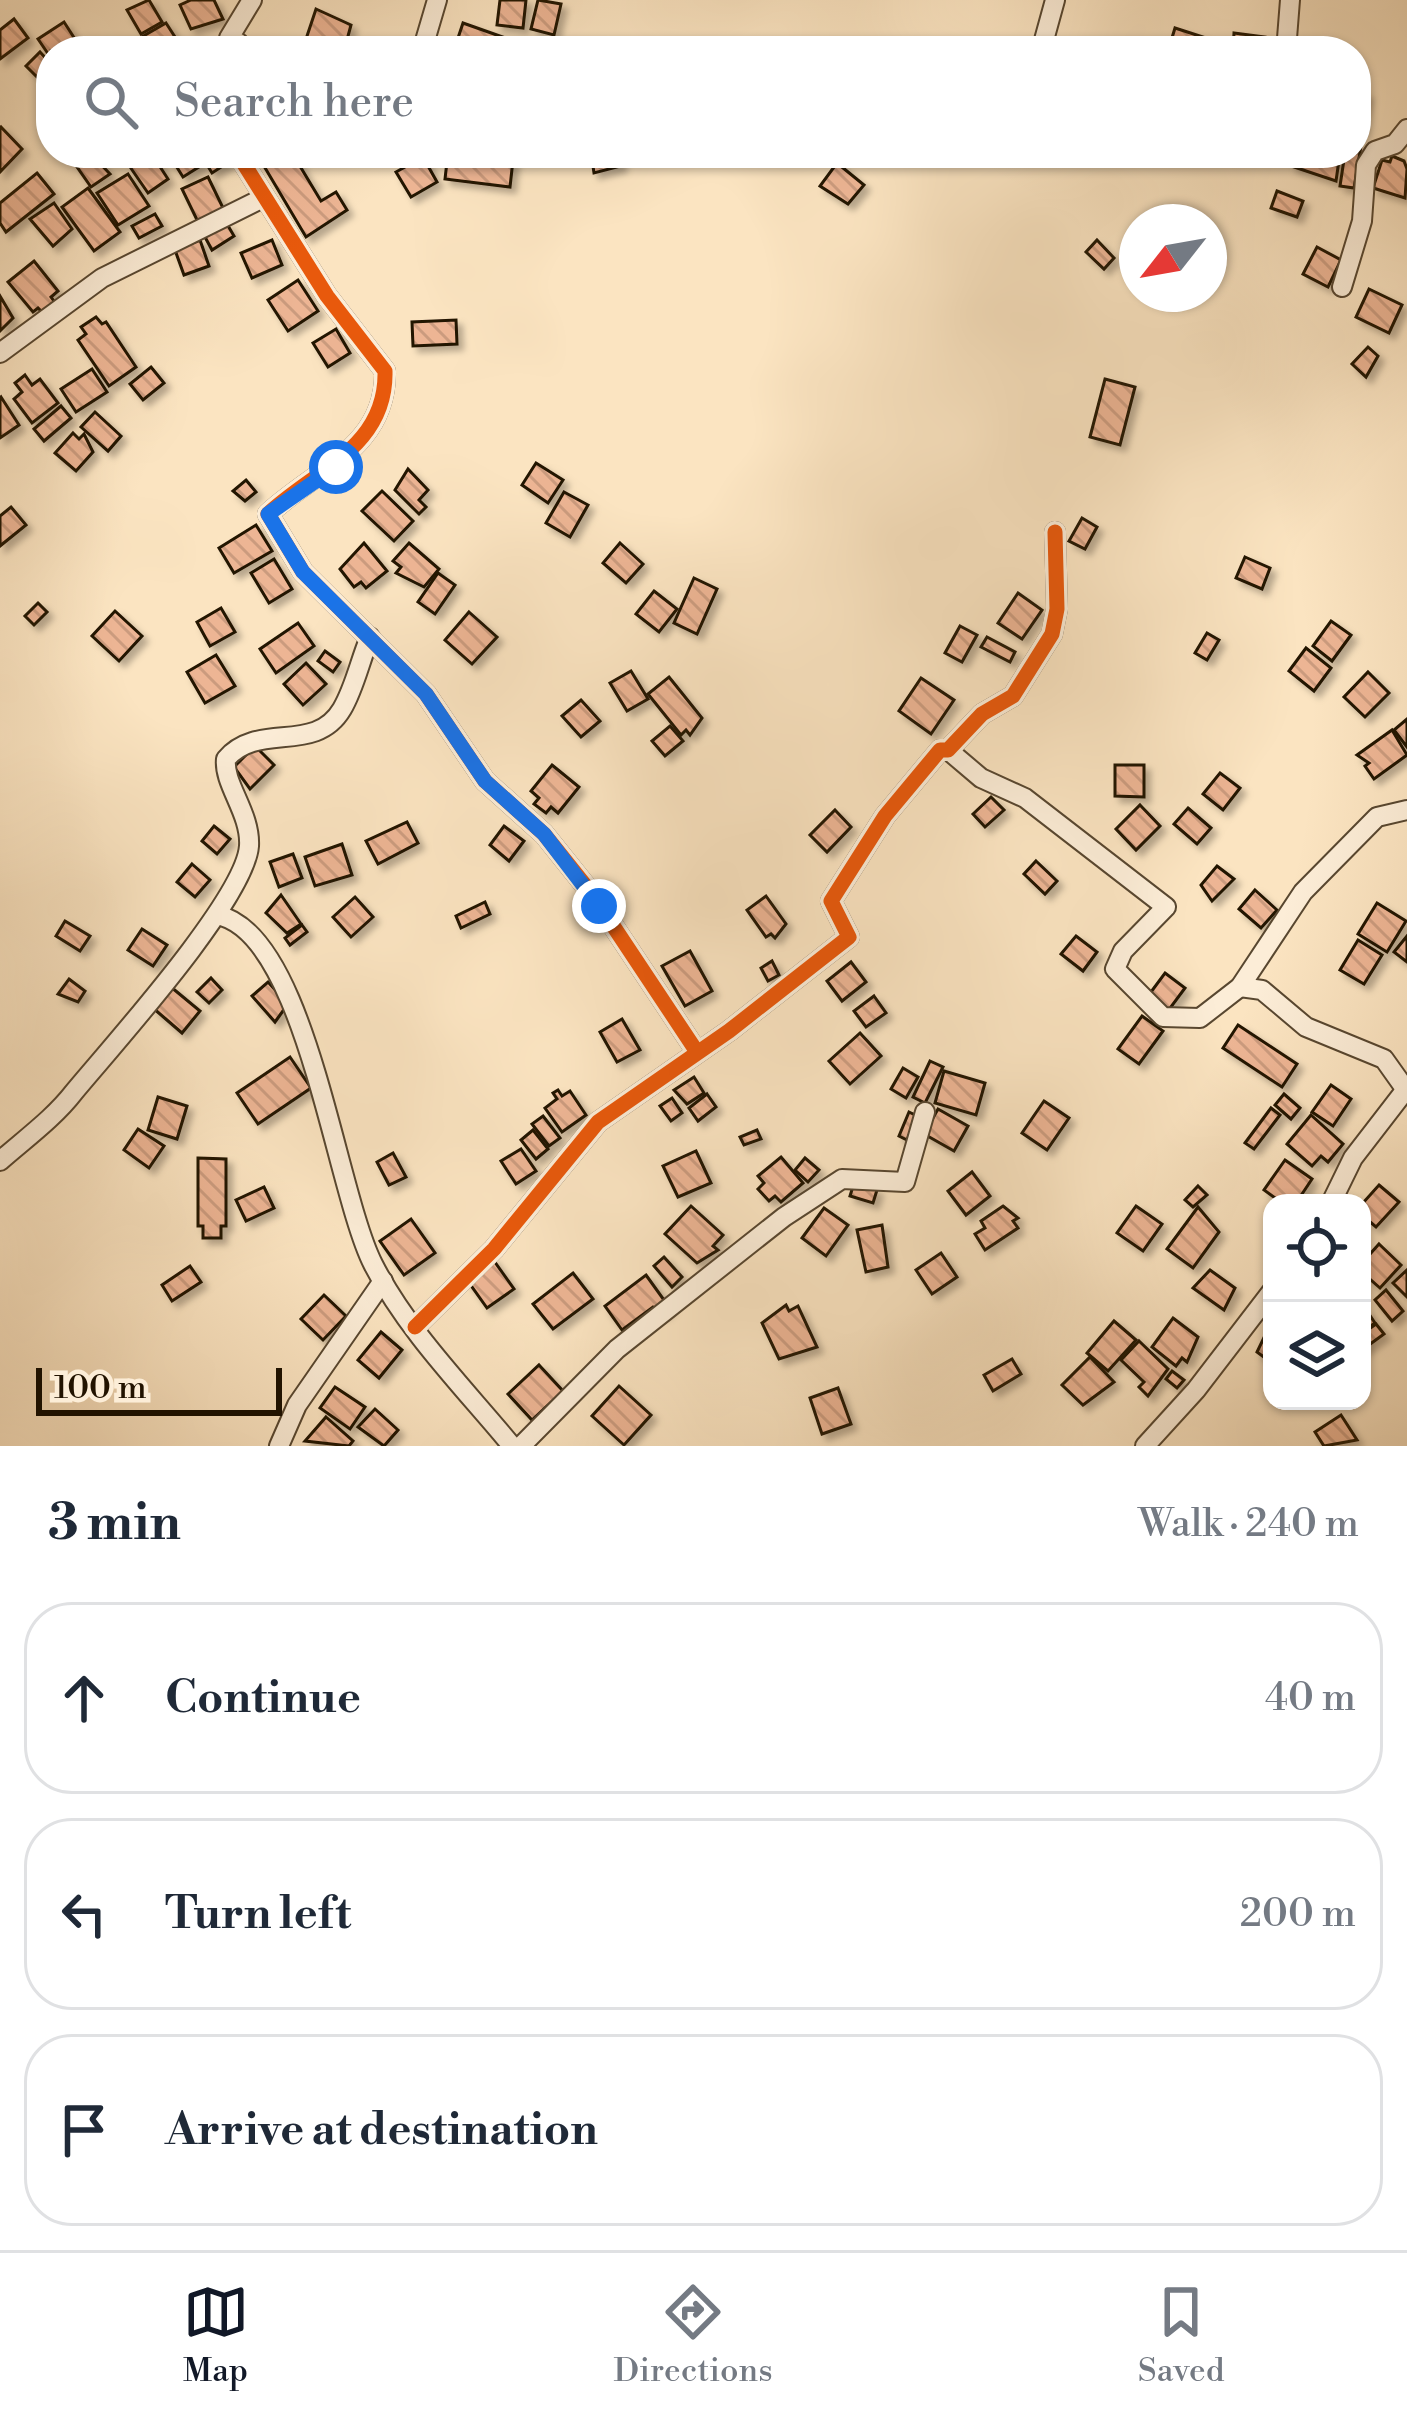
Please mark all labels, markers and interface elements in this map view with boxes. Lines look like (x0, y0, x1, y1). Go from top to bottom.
search box (36, 36, 1371, 168)
icon: search (78, 69, 144, 135)
text: Search here (174, 74, 414, 131)
north arrow (1119, 204, 1227, 312)
route start (309, 440, 363, 494)
route end (572, 879, 626, 933)
map controls (1263, 1194, 1371, 1410)
button: locate (1263, 1194, 1371, 1302)
button: layers (1263, 1302, 1371, 1410)
scale bar (36, 1362, 282, 1415)
text: 100 m (54, 1368, 147, 1409)
text: 3 min (48, 1492, 181, 1556)
text: Walk · 240 m (1138, 1500, 1359, 1549)
icon: ahead (51, 1665, 117, 1731)
text: Continue (165, 1670, 361, 1727)
text: 40 m (1265, 1674, 1356, 1723)
icon: left (51, 1881, 117, 1947)
text: Turn left (165, 1886, 351, 1943)
text: 200 m (1240, 1890, 1356, 1939)
icon: arrive (51, 2097, 117, 2163)
text: Arrive at destination (165, 2102, 598, 2159)
tab: Map (183, 2279, 249, 2392)
tab: Directions (614, 2279, 773, 2392)
tab: Saved (1138, 2279, 1224, 2392)

